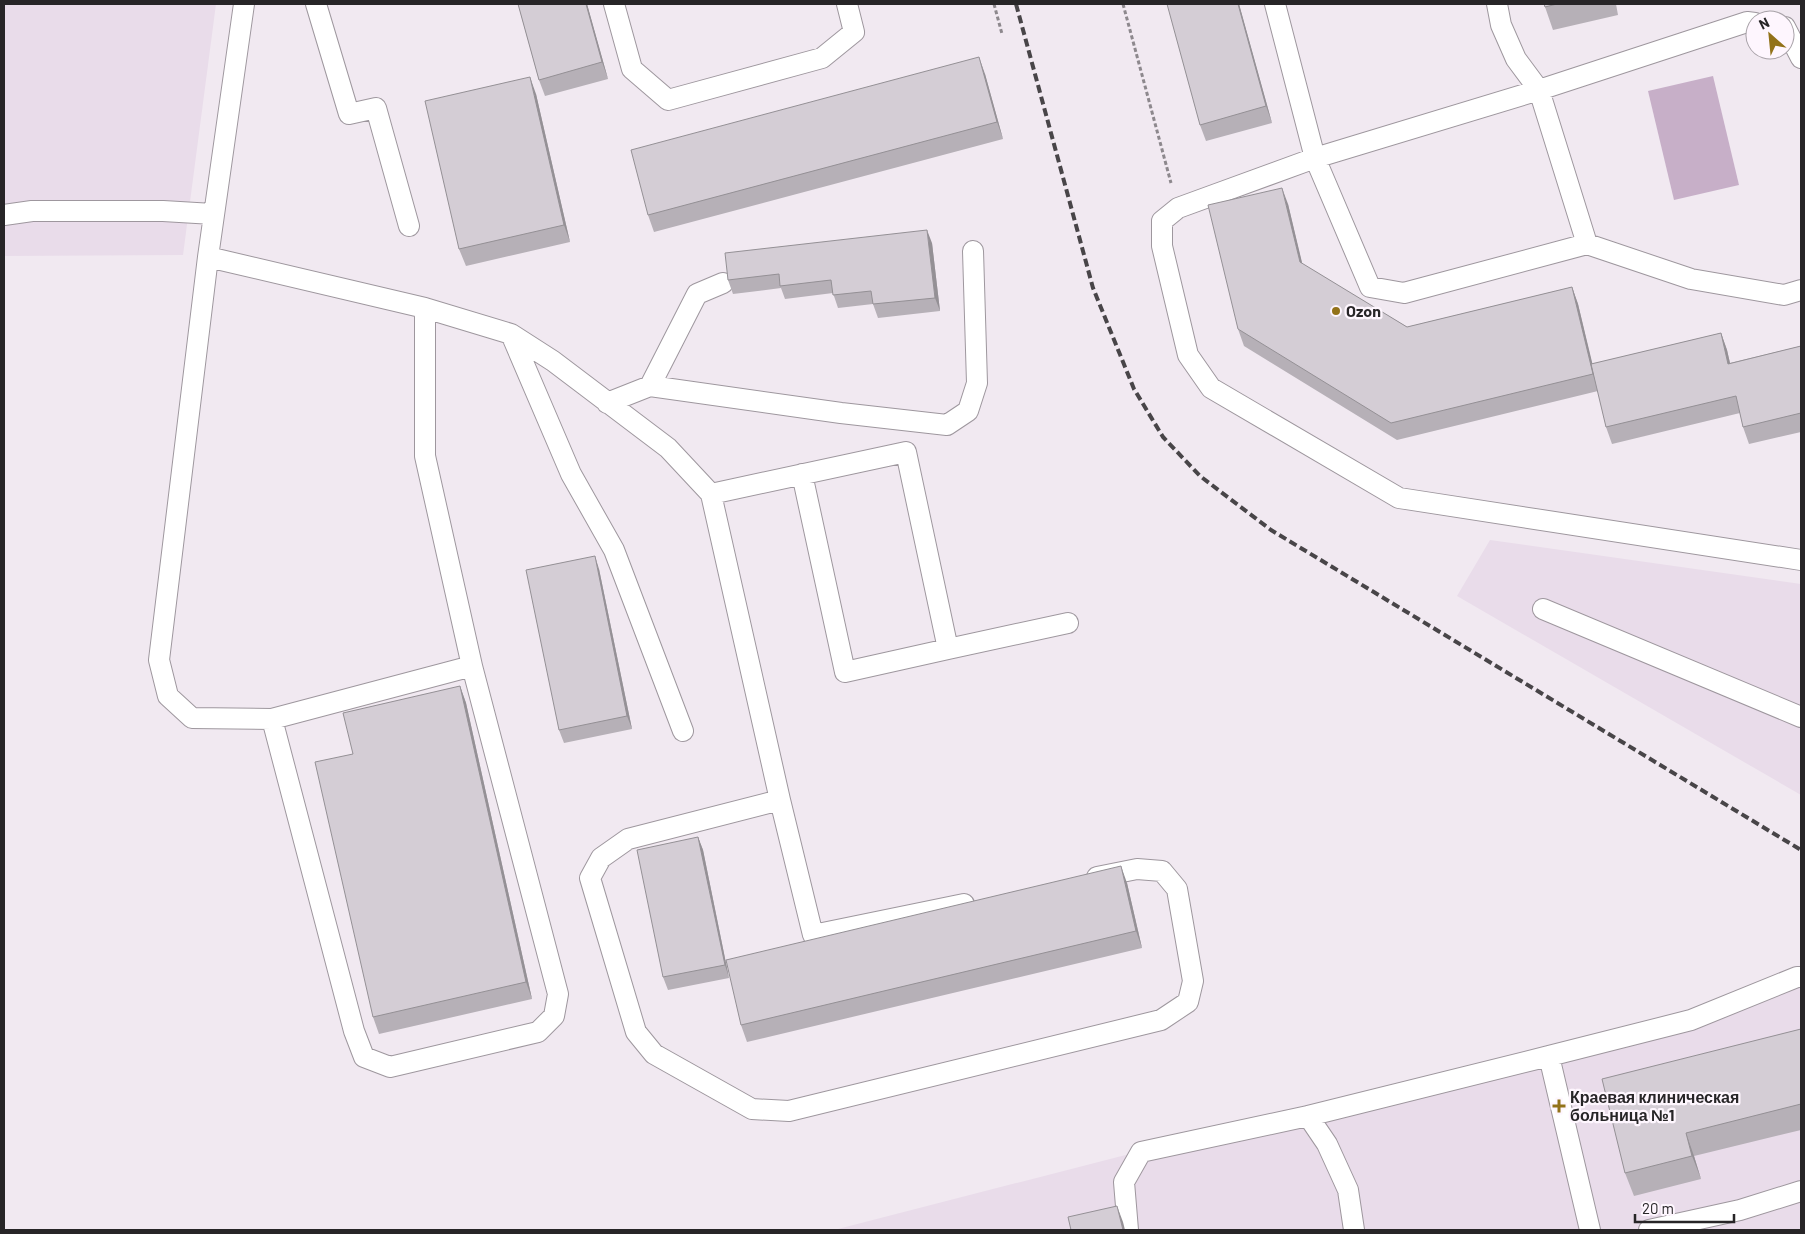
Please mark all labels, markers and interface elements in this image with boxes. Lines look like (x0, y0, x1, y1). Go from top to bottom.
north arrow (1745, 10, 1795, 60)
text: N (1756, 13, 1772, 33)
place label: Ozon (1346, 301, 1381, 320)
marker: Ozon (1330, 305, 1342, 317)
place label: Краевая клиническая больница №1 (1570, 1087, 1739, 1124)
marker: Краевая клиническая больница №1 (1552, 1099, 1566, 1113)
scale bar (1635, 1192, 1734, 1224)
text: 20 m (1642, 1199, 1674, 1217)

